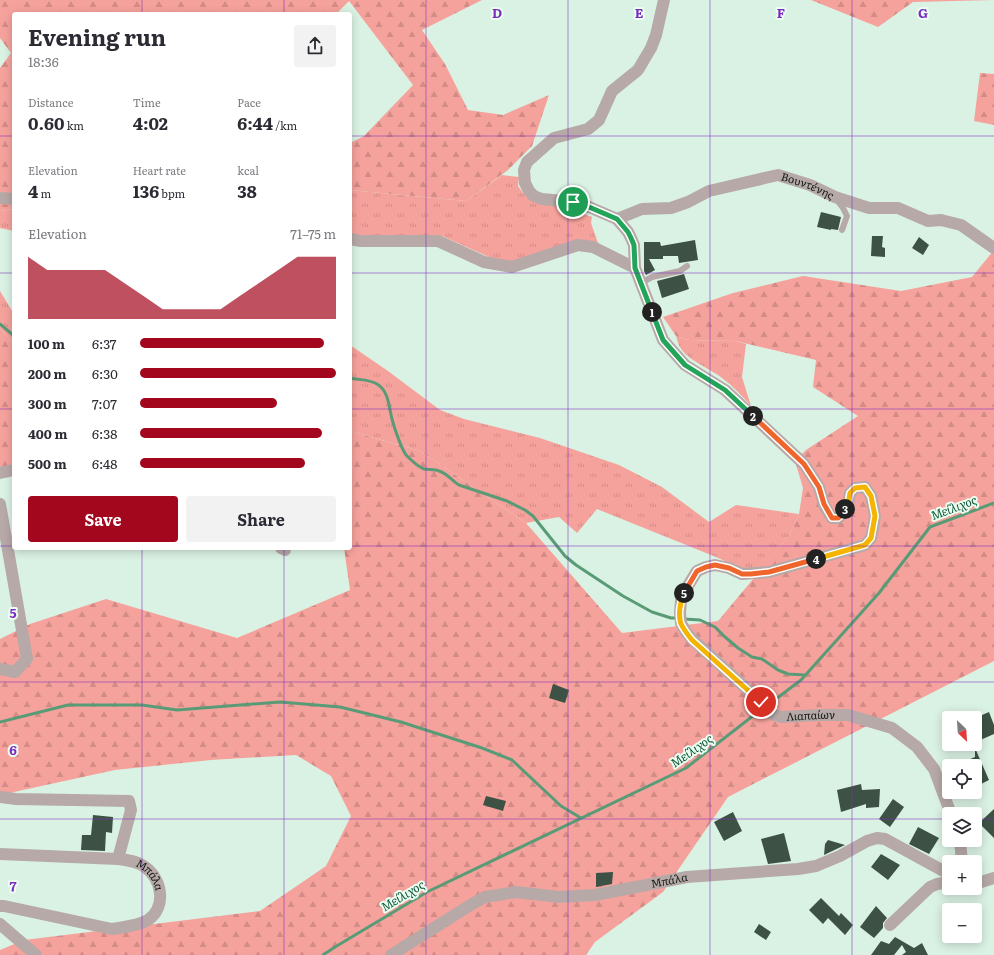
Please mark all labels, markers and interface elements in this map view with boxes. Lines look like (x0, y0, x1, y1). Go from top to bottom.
text: D (492, 3, 502, 22)
text: E (635, 3, 644, 22)
text: F (777, 3, 785, 22)
text: G (918, 3, 928, 22)
text: Evening run (28, 20, 166, 53)
button: share (294, 25, 336, 67)
text: 18:36 (28, 52, 59, 71)
text: Distance (28, 94, 73, 110)
text: Time (133, 94, 161, 110)
text: Pace (237, 94, 261, 110)
text: 0.60 (28, 110, 64, 135)
text: 4:02 (133, 110, 168, 135)
text: 6:44 (237, 110, 273, 135)
text: km (64, 117, 84, 133)
text: /km (273, 117, 297, 133)
text: Elevation (28, 162, 78, 178)
text: Heart rate (133, 162, 186, 178)
text: kcal (237, 162, 259, 178)
street label: Βουντένης (779, 168, 838, 203)
text: 4 (28, 178, 38, 203)
text: 136 (133, 178, 159, 203)
text: 38 (237, 178, 257, 203)
text: m (38, 185, 51, 201)
text: bpm (159, 185, 185, 201)
pin (556, 185, 590, 219)
icon: arrive (562, 191, 584, 213)
text: Elevation (28, 224, 87, 243)
text: 71–75 m (290, 224, 336, 243)
pin: 1 (642, 302, 662, 322)
text: 1 (650, 304, 654, 320)
text: 100 m (28, 334, 65, 353)
text: 6:37 (92, 334, 116, 353)
text: 200 m (28, 364, 67, 383)
text: 6:30 (92, 364, 118, 383)
text: 300 m (28, 394, 67, 413)
text: 7:07 (92, 394, 117, 413)
pin: 2 (743, 406, 763, 426)
text: 2 (750, 408, 756, 424)
text: 400 m (28, 424, 67, 443)
text: 6:38 (92, 424, 117, 443)
text: 500 m (28, 454, 67, 473)
text: 6:48 (92, 454, 117, 473)
water label: Μείλιχος (928, 490, 980, 524)
button: Save (28, 496, 178, 542)
button: Share (186, 496, 336, 542)
pin: 3 (835, 499, 855, 519)
text: 3 (842, 501, 848, 517)
pin: 4 (806, 549, 826, 569)
text: 4 (813, 551, 819, 567)
pin: 5 (674, 583, 694, 603)
text: 5 (681, 585, 687, 601)
text: 5 (9, 603, 17, 622)
pin (744, 685, 778, 719)
icon: check (750, 691, 772, 713)
street label: Λιαπαίων (786, 706, 835, 724)
north arrow (942, 711, 982, 751)
map controls (942, 711, 982, 943)
water label: Μείλιχος (667, 729, 716, 771)
text: 6 (9, 740, 17, 759)
button: locate (942, 759, 982, 799)
button: layers (942, 807, 982, 847)
street label: Μπάλα (134, 854, 168, 892)
button: + (942, 855, 982, 895)
street label: Μπάλα (649, 868, 689, 891)
water label: Μείλιχος (377, 875, 428, 915)
text: 7 (9, 876, 17, 895)
button: − (942, 903, 982, 943)

